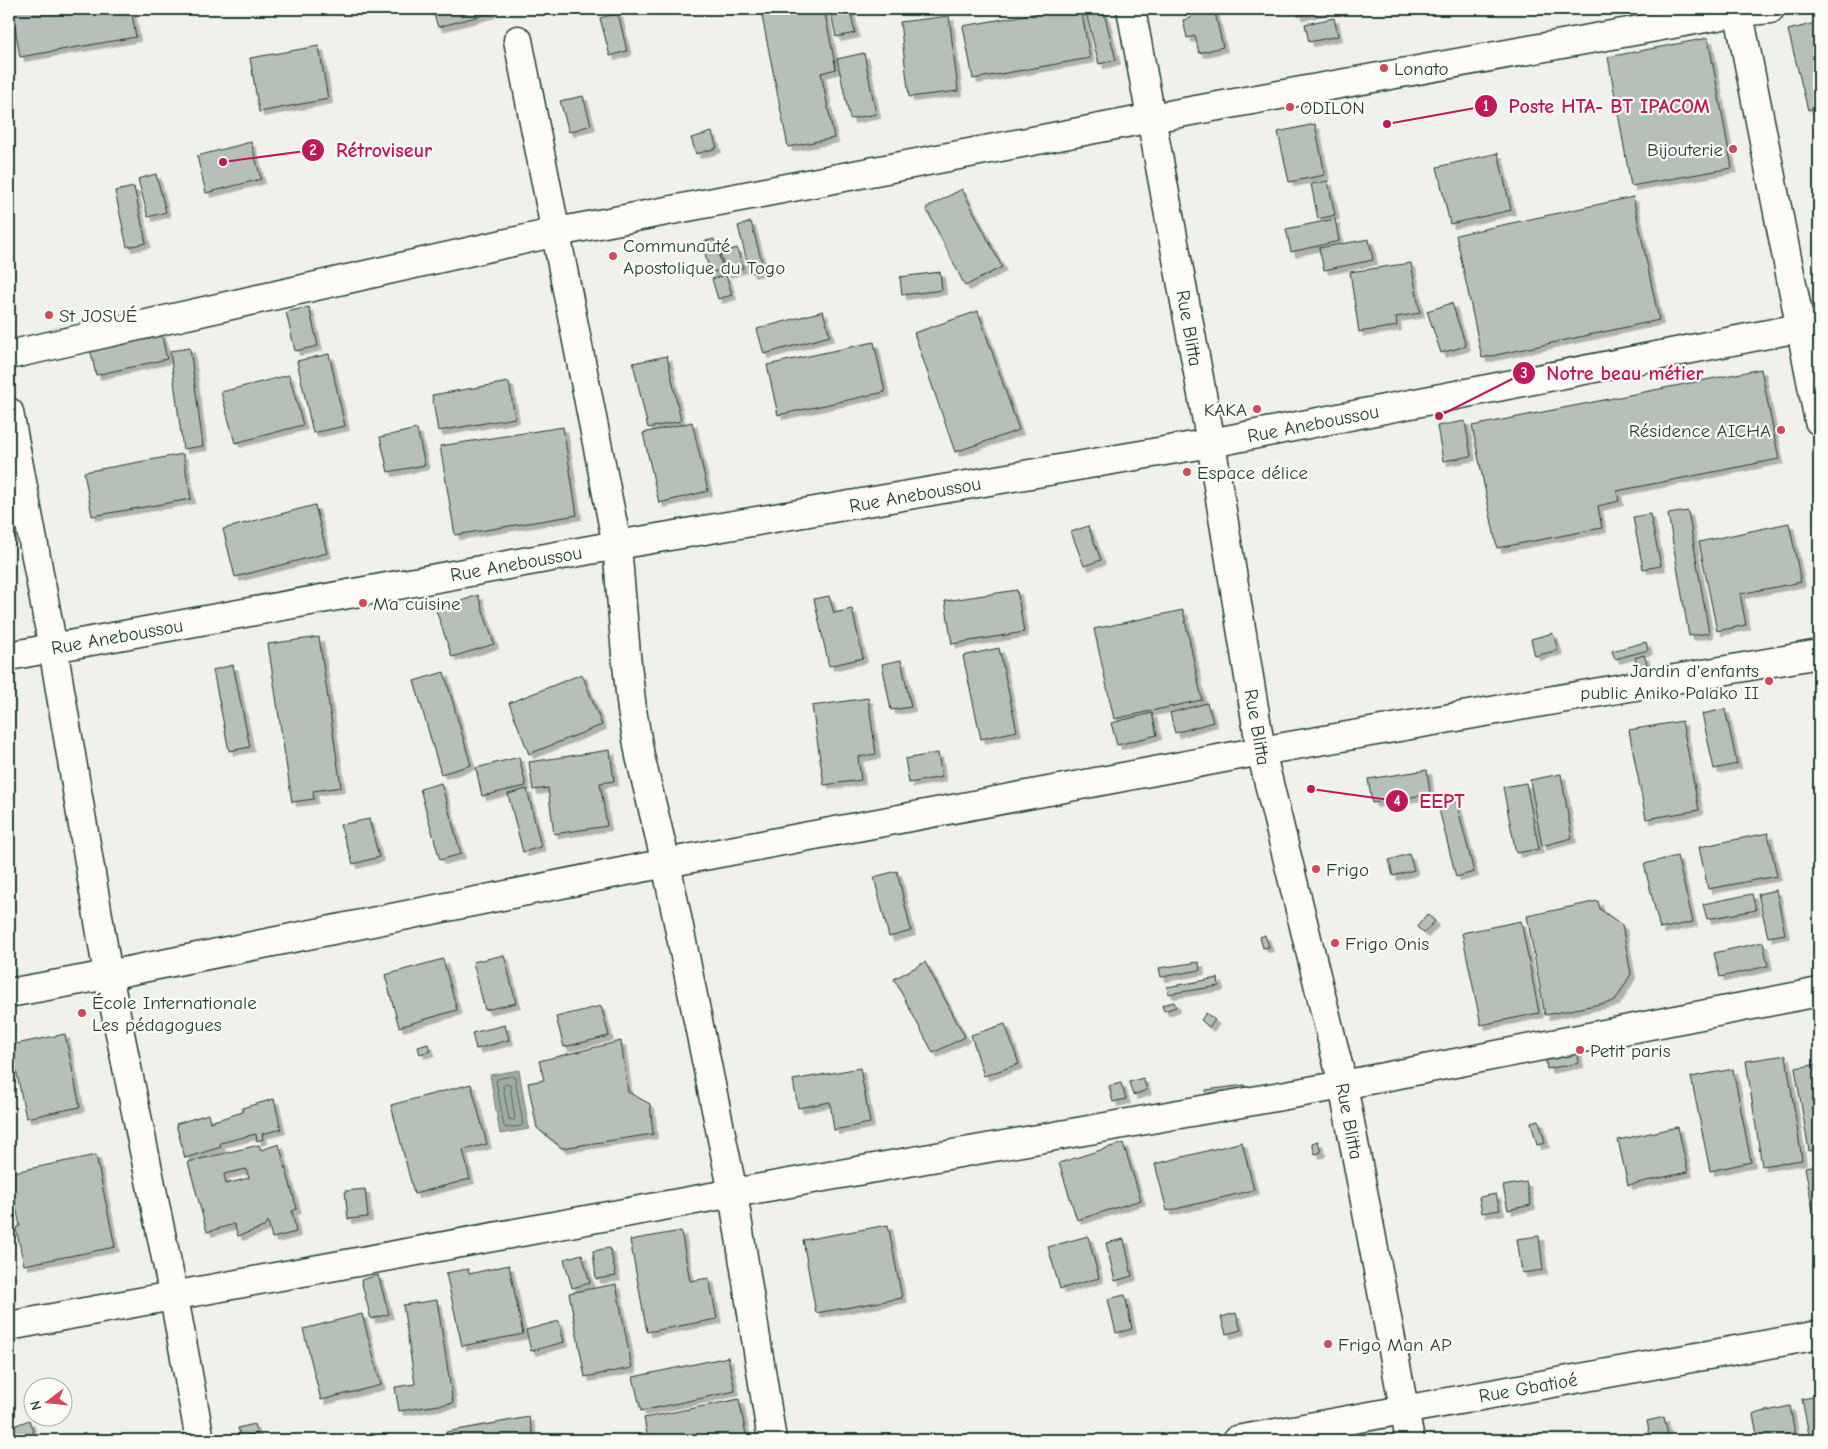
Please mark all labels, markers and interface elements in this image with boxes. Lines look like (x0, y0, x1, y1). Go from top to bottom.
place label: Lonato (1394, 58, 1448, 80)
marker: Lonato (1378, 62, 1390, 74)
callout: Poste HTA- BT IPACOM (1473, 89, 1720, 124)
text: Poste HTA- BT IPACOM (1508, 95, 1710, 118)
place label: ODILON (1300, 97, 1365, 119)
text: 1 (1483, 97, 1489, 115)
marker: ODILON (1284, 101, 1296, 113)
callout: Rétroviseur (301, 132, 442, 167)
text: Rétroviseur (336, 139, 432, 162)
place label: Bijouterie (1647, 139, 1723, 161)
text: 2 (309, 141, 317, 159)
marker: Bijouterie (1727, 143, 1739, 155)
place label: Communauté Apostolique du Togo (623, 235, 785, 279)
marker: Communauté Apostolique du Togo (607, 250, 619, 262)
street label: Rue Blitta (1171, 288, 1207, 368)
place label: St JOSUÉ (59, 305, 137, 327)
marker: St JOSUÉ (43, 309, 55, 321)
callout: Notre beau métier (1512, 356, 1714, 391)
text: Notre beau métier (1546, 362, 1704, 385)
text: 3 (1520, 364, 1528, 382)
place label: KAKA (1204, 399, 1247, 421)
street label: Rue Aneboussou (1246, 400, 1381, 448)
marker: KAKA (1251, 403, 1263, 415)
place label: Résidence AICHA (1629, 420, 1771, 442)
marker: Résidence AICHA (1775, 424, 1787, 436)
place label: Espace délice (1197, 462, 1308, 484)
marker: Espace délice (1181, 466, 1193, 478)
street label: Rue Aneboussou (848, 473, 983, 517)
street label: Rue Aneboussou (449, 542, 584, 586)
place label: Ma cuisine (373, 593, 461, 615)
marker: Ma cuisine (357, 597, 369, 609)
street label: Rue Aneboussou (50, 615, 185, 659)
place label: Jardin d'enfants public Aniko Palako II (1580, 660, 1759, 704)
marker: Jardin d'enfants public Aniko Palako II (1763, 675, 1775, 687)
street label: Rue Blitta (1239, 687, 1275, 767)
callout: EEPT (1384, 783, 1475, 818)
text: EEPT (1419, 790, 1465, 813)
text: 4 (1393, 792, 1401, 810)
place label: Frigo (1326, 859, 1369, 881)
marker: Frigo (1310, 863, 1322, 875)
place label: Frigo Onis (1345, 933, 1429, 955)
marker: Frigo Onis (1329, 937, 1341, 949)
place label: École Internationale Les pédagogues (92, 992, 257, 1036)
marker: École Internationale Les pédagogues (76, 1007, 88, 1019)
place label: Petit paris (1590, 1040, 1671, 1062)
marker: Petit paris (1574, 1044, 1586, 1056)
street label: Rue Blitta (1331, 1081, 1367, 1161)
place label: Frigo Man AP (1338, 1334, 1452, 1356)
marker: Frigo Man AP (1322, 1338, 1334, 1350)
street label: Rue Gbatioé (1477, 1368, 1579, 1407)
north arrow (22, 1376, 72, 1426)
text: N (27, 1399, 45, 1412)

